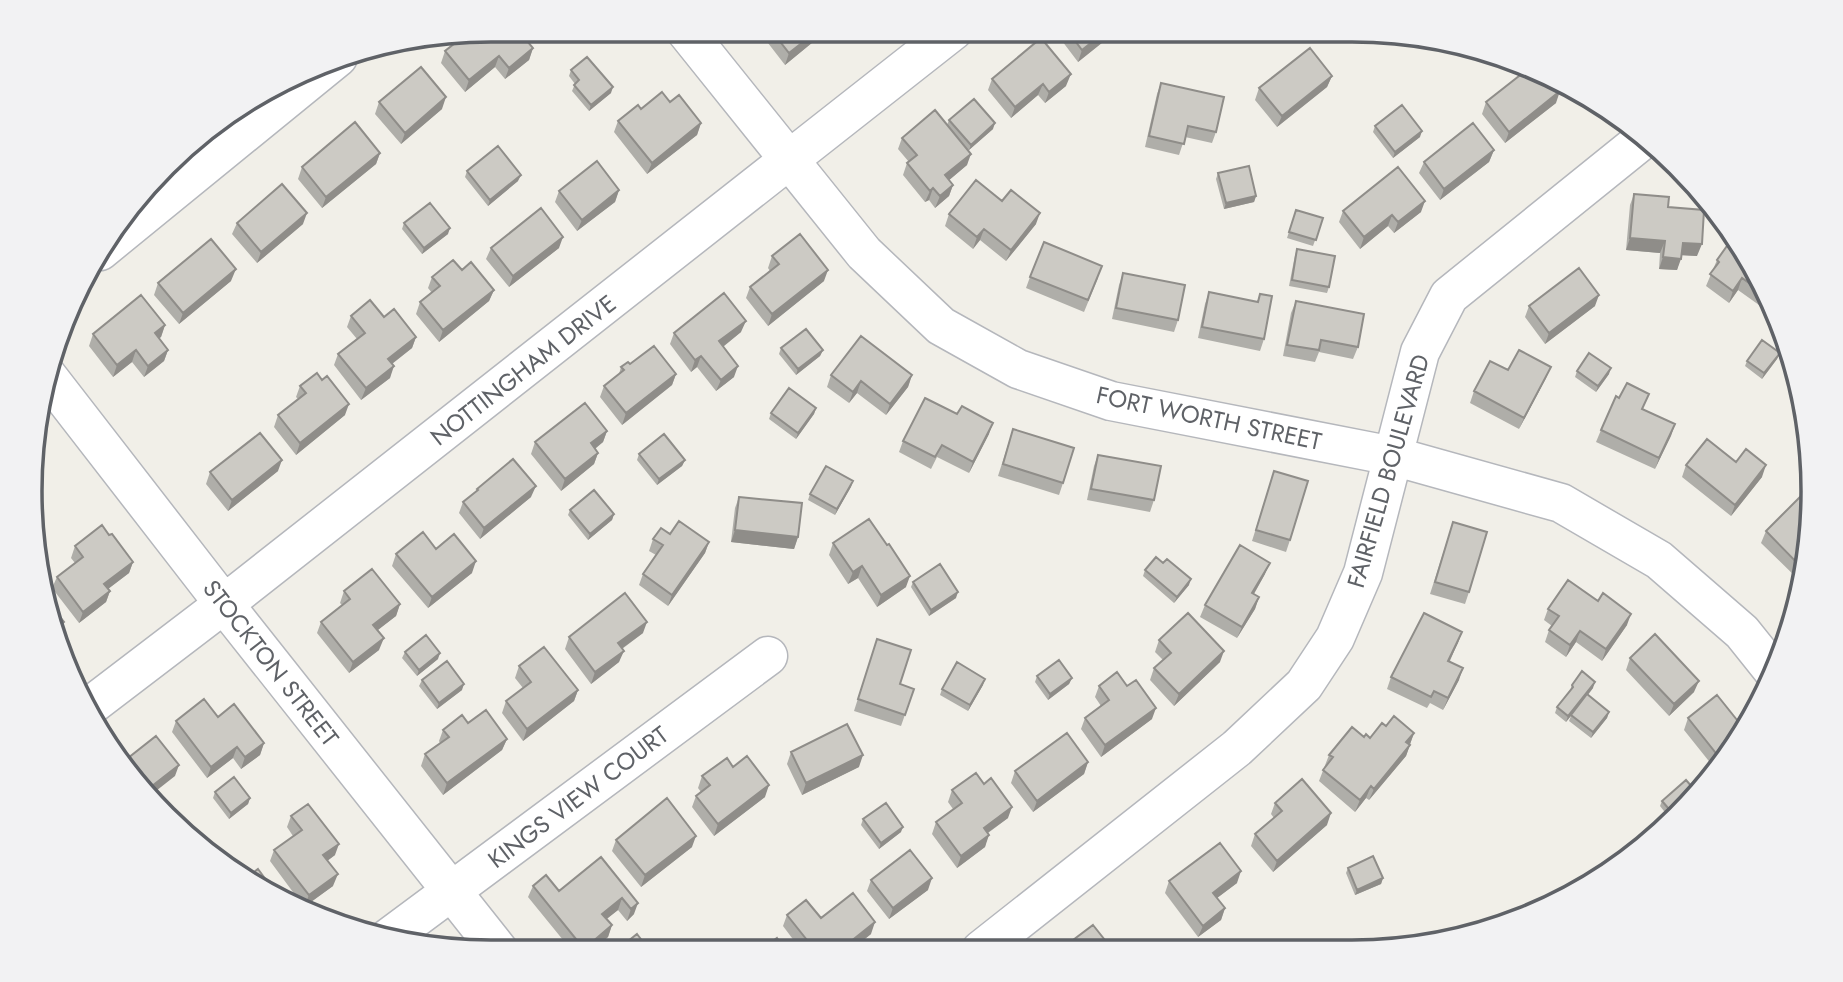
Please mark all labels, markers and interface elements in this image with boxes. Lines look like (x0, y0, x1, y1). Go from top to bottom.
street label: NOTTINGHAM DRIVE (423, 286, 623, 454)
street label: FAIRFIELD BOULEVARD (1338, 350, 1438, 592)
street label: FORT WORTH STREET (1093, 377, 1325, 459)
street label: STOCKTON STREET (195, 572, 347, 754)
street label: KINGS VIEW COURT (480, 717, 676, 877)

